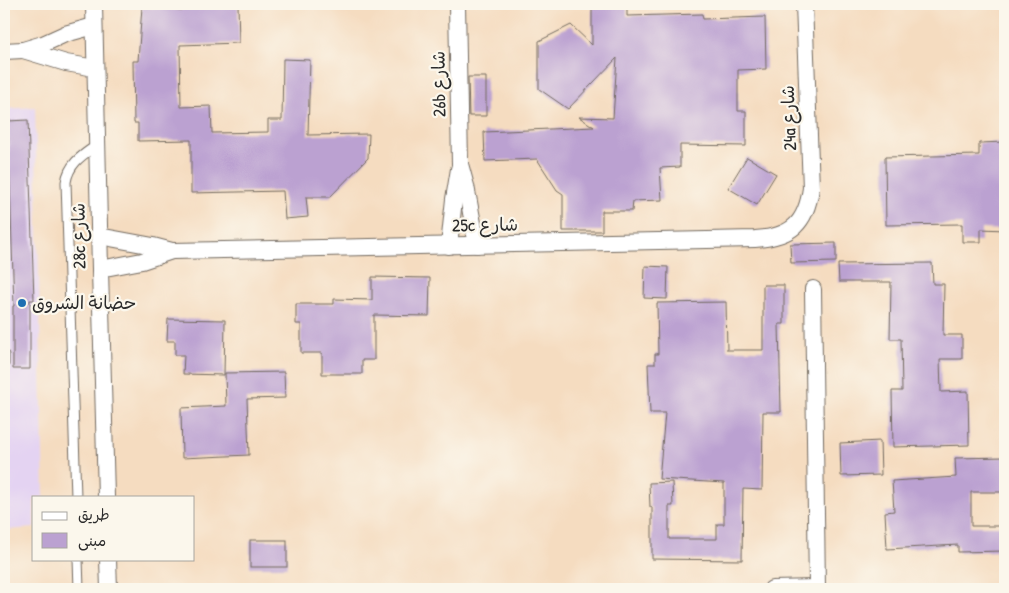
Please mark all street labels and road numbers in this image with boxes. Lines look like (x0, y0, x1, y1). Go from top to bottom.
street label: 26b شارع (425, 51, 452, 117)
street label: 24a شارع (775, 85, 802, 151)
street label: 28c شارع (65, 203, 92, 269)
street label: 25c شارع (452, 211, 518, 238)

